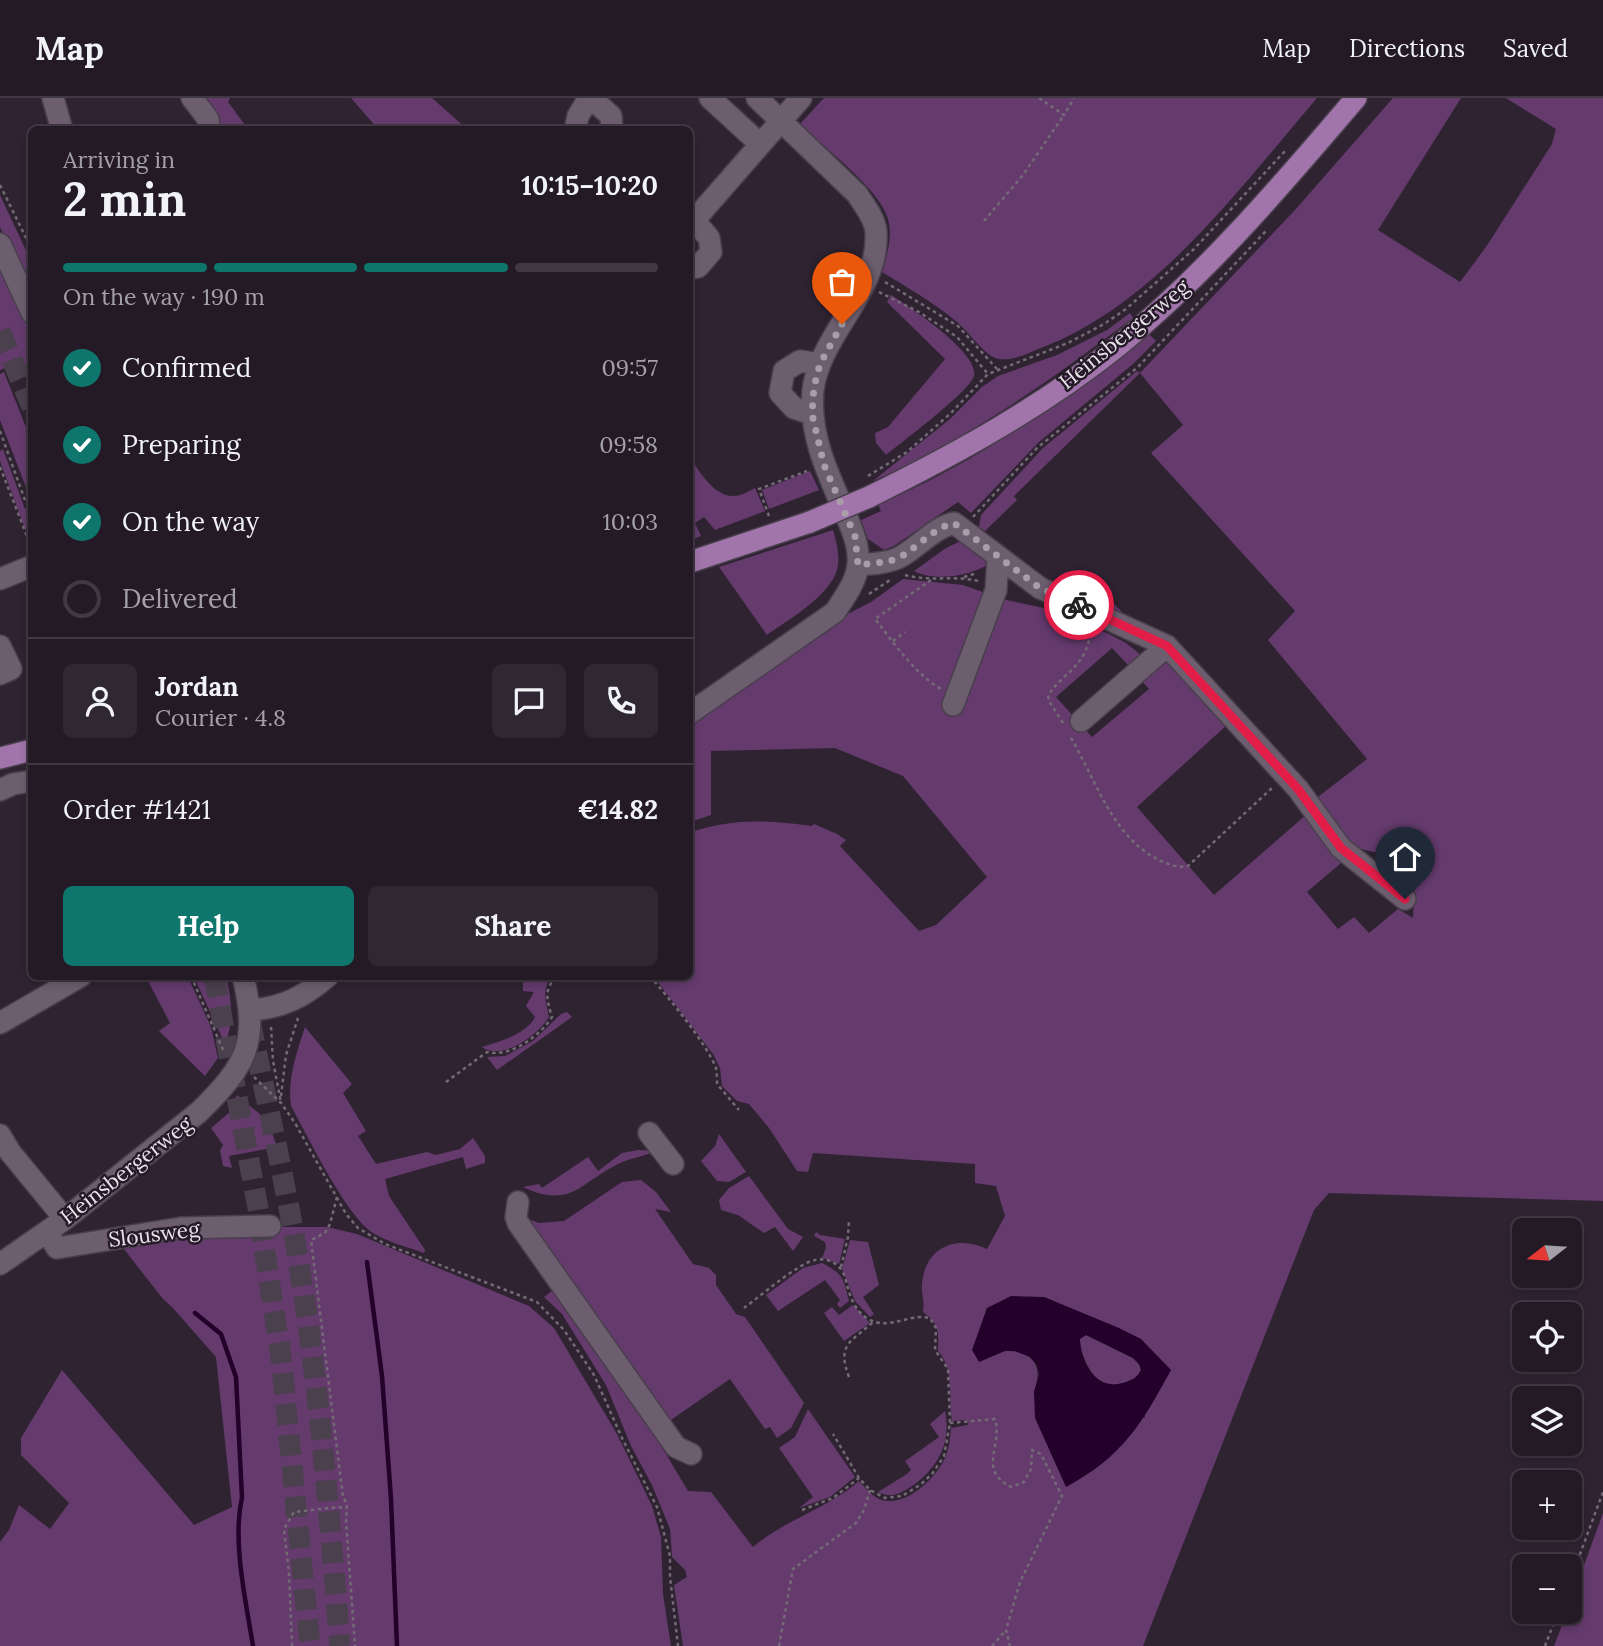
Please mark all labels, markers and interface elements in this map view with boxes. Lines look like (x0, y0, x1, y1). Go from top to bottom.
text: Map (35, 27, 104, 69)
text: Map (1262, 33, 1311, 64)
text: Directions (1349, 33, 1465, 64)
text: Saved (1503, 33, 1568, 64)
text: Arriving in (63, 145, 175, 174)
text: 10:15–10:20 (521, 169, 658, 202)
text: 2 min (63, 170, 186, 229)
pin (812, 252, 872, 324)
icon: bag (823, 263, 861, 301)
street label: Heinsbergerweg (1053, 273, 1195, 395)
text: On the way · 190 m (63, 282, 265, 311)
icon: check (63, 349, 101, 387)
text: Confirmed (122, 351, 251, 384)
text: 09:57 (602, 353, 658, 382)
icon: check (63, 426, 101, 464)
text: Preparing (122, 428, 241, 461)
text: 09:58 (599, 430, 658, 459)
icon: check (63, 503, 101, 541)
text: On the way (122, 505, 259, 538)
text: 10:03 (603, 507, 658, 536)
courier (1044, 570, 1114, 640)
text: Delivered (122, 582, 238, 615)
icon: bike (1060, 586, 1098, 624)
button: person (63, 664, 137, 738)
button: chat (492, 664, 566, 738)
button: phone (584, 664, 658, 738)
text: Jordan (155, 670, 239, 703)
text: Courier · 4.8 (155, 703, 286, 732)
text: Order #1421 (63, 793, 211, 826)
text: €14.82 (577, 793, 658, 826)
pin (1375, 827, 1435, 899)
icon: home (1386, 838, 1424, 876)
button: Help (63, 886, 354, 966)
button: Share (368, 886, 658, 966)
street label: Heinsbergerweg (55, 1110, 198, 1230)
street label: Slousweg (107, 1215, 202, 1253)
north arrow (1512, 1218, 1582, 1288)
map controls (1512, 1218, 1582, 1624)
button: locate (1512, 1302, 1582, 1372)
button: layers (1512, 1386, 1582, 1456)
button: + (1512, 1470, 1582, 1540)
button: − (1512, 1554, 1582, 1624)

